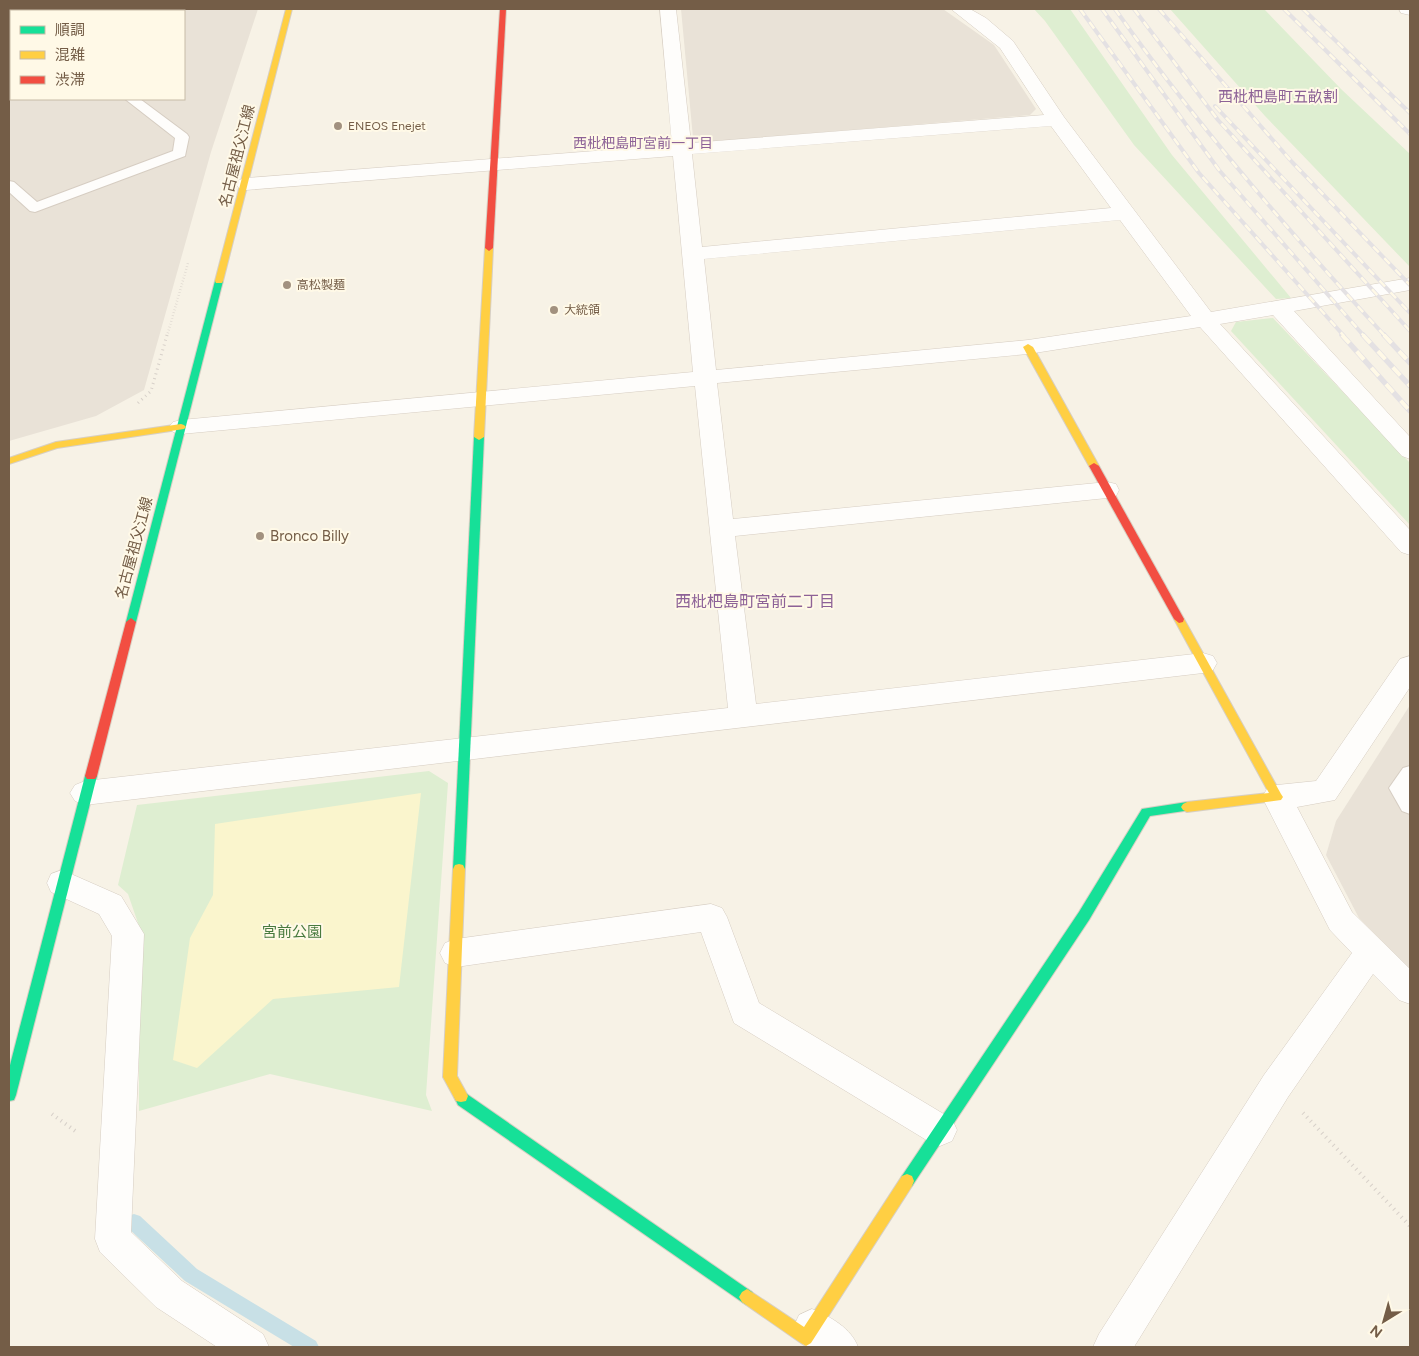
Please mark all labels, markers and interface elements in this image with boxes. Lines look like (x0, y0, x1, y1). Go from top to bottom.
legend (10, 10, 185, 100)
text: 順調 (55, 21, 85, 39)
text: 混雑 (55, 46, 85, 64)
text: 渋滞 (55, 71, 85, 89)
district label: 西枇杷島町五畝割 (1218, 88, 1338, 106)
street label: 名古屋祖父江線 (216, 103, 258, 209)
place label: ENEOS Enejet (348, 119, 426, 133)
marker: ENEOS Enejet (332, 120, 344, 132)
district label: 西枇杷島町宮前一丁目 (573, 135, 713, 152)
place label: 高松製麺 (297, 278, 345, 292)
marker: 高松製麺 (281, 279, 293, 291)
place label: 大統領 (564, 303, 600, 317)
marker: 大統領 (548, 304, 560, 316)
street label: 名古屋祖父江線 (112, 495, 156, 601)
place label: Bronco Billy (270, 527, 349, 545)
marker: Bronco Billy (254, 530, 266, 542)
district label: 西枇杷島町宮前二丁目 (675, 592, 835, 611)
park label: 宮前公園 (262, 923, 322, 941)
north arrow (1359, 1296, 1409, 1346)
text: N (1367, 1321, 1386, 1341)

